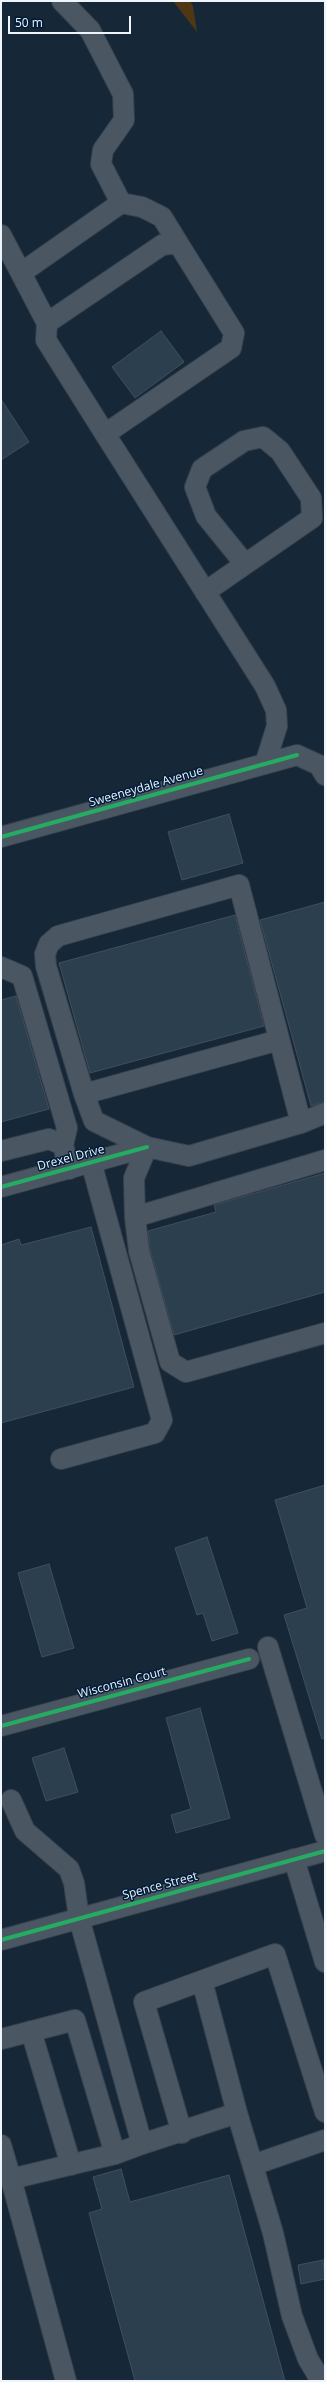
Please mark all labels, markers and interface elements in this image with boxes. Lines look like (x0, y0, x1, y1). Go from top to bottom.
scale bar (10, 8, 133, 34)
text: 50 m (15, 14, 43, 31)
street label: Sweeneydale Avenue (87, 764, 205, 810)
street label: Drexel Drive (36, 1142, 106, 1174)
street label: Wisconsin Court (76, 1664, 168, 1702)
street label: Spence Street (121, 1869, 199, 1903)

